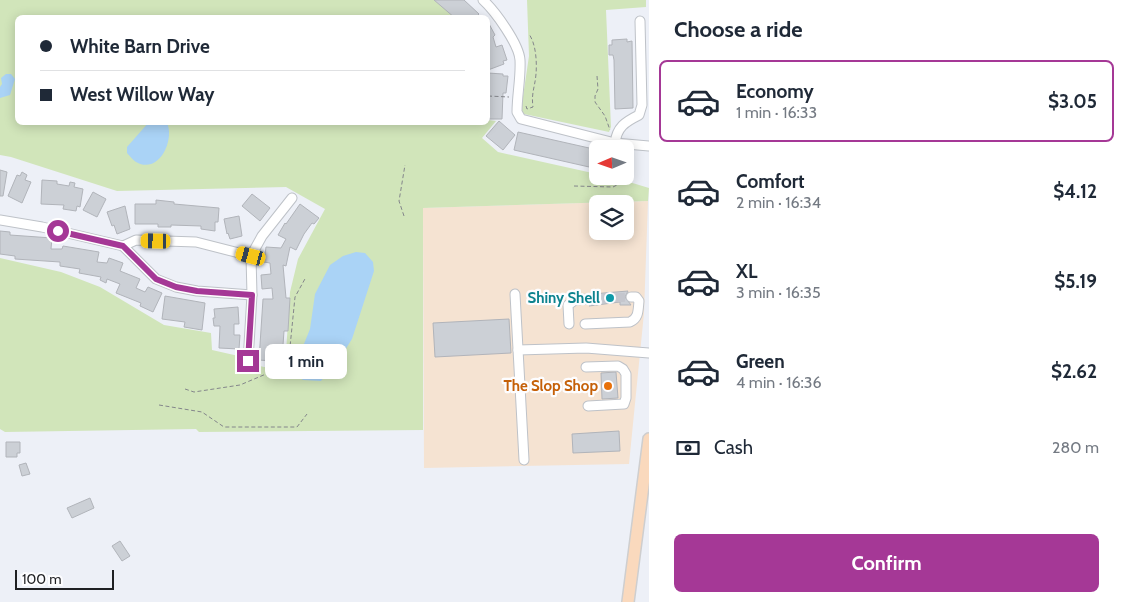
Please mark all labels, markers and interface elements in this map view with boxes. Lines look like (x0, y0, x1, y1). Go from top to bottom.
text: Choose a ride (674, 16, 803, 43)
text: White Barn Drive (70, 35, 210, 58)
icon: car (676, 79, 721, 124)
text: Economy (736, 80, 814, 103)
text: West Willow Way (70, 83, 215, 106)
text: $3.05 (1048, 90, 1097, 113)
text: 1 min · 16:33 (736, 103, 817, 122)
north arrow (589, 140, 634, 185)
map controls (589, 140, 634, 240)
icon: car (676, 169, 721, 214)
text: Comfort (736, 170, 805, 193)
text: $4.12 (1053, 180, 1097, 203)
text: 2 min · 16:34 (736, 193, 821, 212)
button: layers (589, 195, 634, 240)
route start (47, 220, 69, 242)
car (140, 233, 171, 249)
car (234, 245, 267, 267)
icon: car (676, 259, 721, 304)
text: XL (736, 260, 757, 283)
text: $5.19 (1054, 270, 1097, 293)
text: 3 min · 16:35 (736, 283, 821, 302)
place label: Shiny Shell (528, 289, 600, 307)
marker: Shiny Shell (604, 292, 616, 304)
callout: 1 min (266, 344, 348, 378)
icon: car (676, 349, 721, 394)
route end (237, 350, 259, 372)
text: Green (736, 350, 785, 373)
text: 1 min (288, 352, 324, 371)
text: $2.62 (1051, 360, 1097, 383)
text: 4 min · 16:36 (736, 373, 822, 392)
place label: The Slop Shop (503, 377, 598, 395)
marker: The Slop Shop (602, 380, 614, 392)
icon: cash (674, 434, 702, 462)
text: Cash (714, 436, 753, 459)
text: 280 m (1052, 438, 1099, 457)
button: Confirm (674, 534, 1099, 592)
scale bar (15, 567, 114, 590)
text: 100 m (22, 570, 62, 588)

